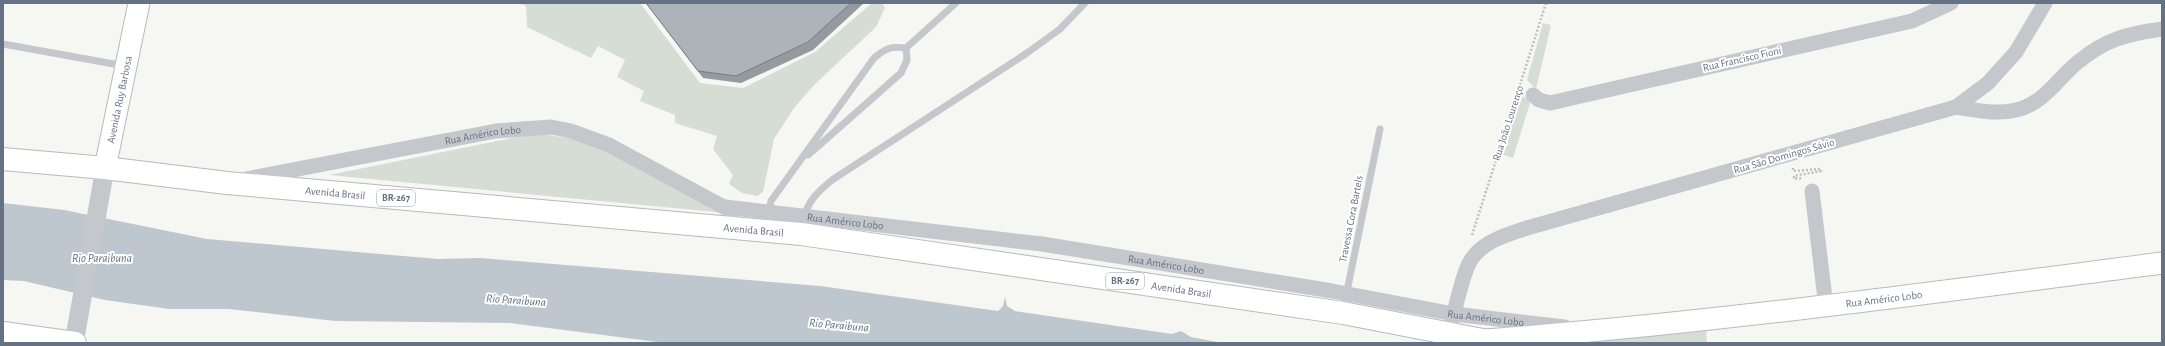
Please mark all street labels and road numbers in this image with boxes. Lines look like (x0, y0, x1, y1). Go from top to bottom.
street label: Rua Francisco Fioni (1702, 45, 1782, 73)
street label: Avenida Ruy Barbosa (105, 55, 134, 144)
street label: Rua João Lourenço (1491, 84, 1525, 162)
street label: Rua Américo Lobo (444, 124, 521, 146)
street label: Rua São Domingos Sávio (1732, 136, 1836, 176)
street label: Travessa Cora Bartels (1337, 175, 1365, 263)
street label: Avenida Brasil (305, 184, 366, 201)
road number: BR-267 (377, 190, 415, 206)
street label: Rua Américo Lobo (806, 211, 884, 231)
street label: Avenida Brasil (723, 222, 784, 238)
street label: Rua Américo Lobo (1127, 253, 1205, 276)
road number: BR-267 (1106, 273, 1144, 289)
street label: Avenida Brasil (1151, 280, 1212, 299)
street label: Rua Américo Lobo (1845, 288, 1923, 309)
street label: Rua Américo Lobo (1446, 307, 1525, 328)

